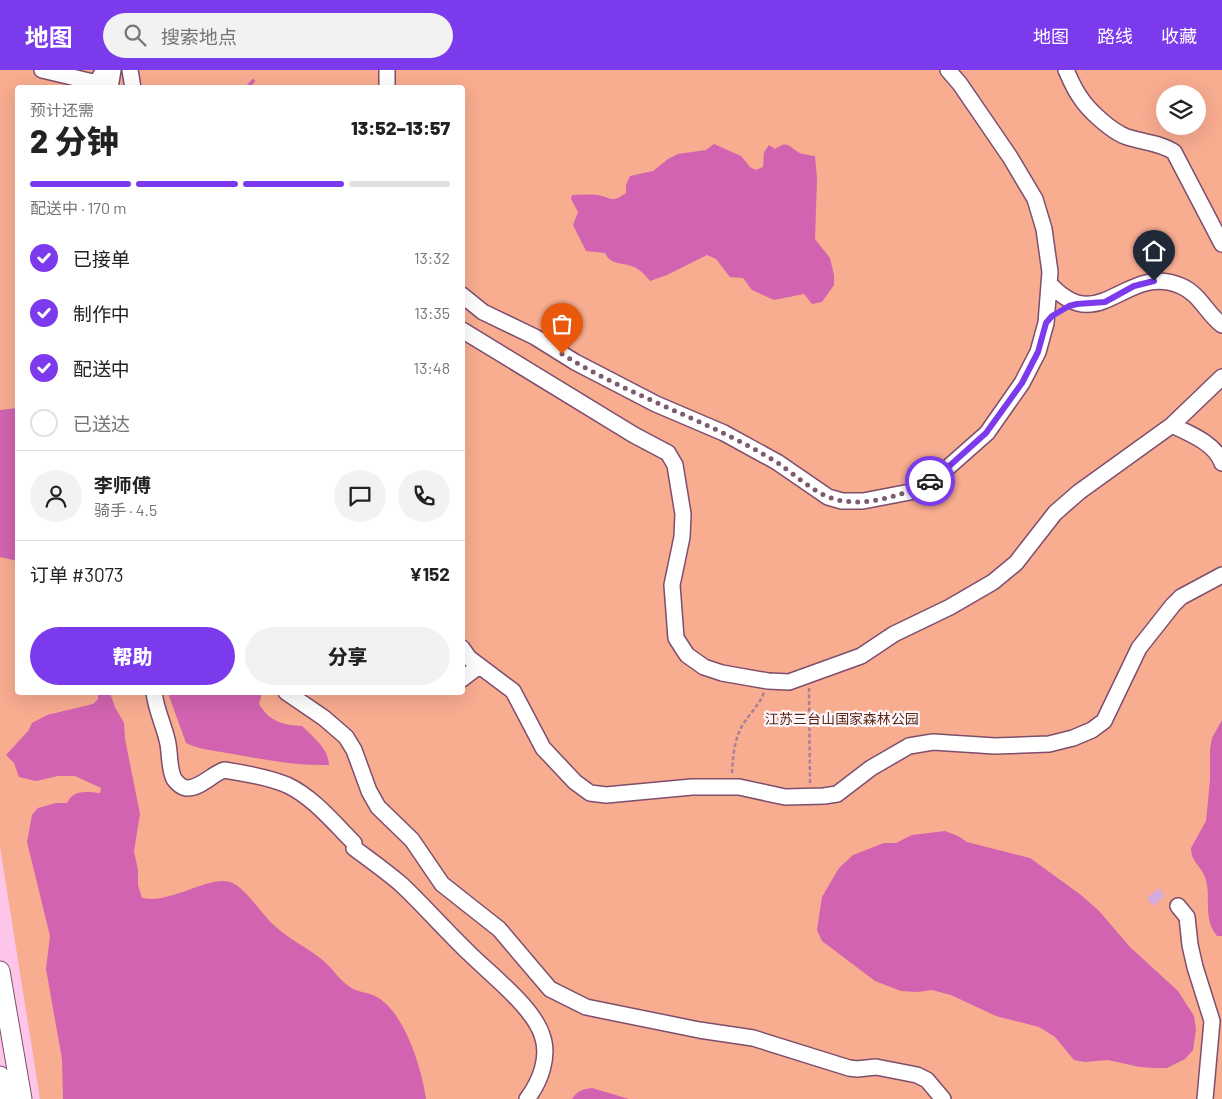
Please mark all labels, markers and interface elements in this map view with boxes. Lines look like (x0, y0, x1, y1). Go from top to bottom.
search box (103, 13, 453, 58)
icon: search (121, 21, 149, 49)
text: 地图 (25, 22, 73, 51)
text: 搜索地点 (161, 25, 237, 48)
text: 地图 (1033, 25, 1069, 47)
text: 路线 (1097, 25, 1133, 47)
text: 收藏 (1161, 25, 1197, 47)
map controls (1156, 85, 1206, 135)
button: layers (1156, 85, 1206, 135)
text: 预计还需 (30, 100, 94, 119)
text: 13:52–13:57 (351, 116, 450, 139)
text: 2 分钟 (30, 121, 119, 159)
text: 配送中 · 170 m (30, 198, 126, 217)
pin (1133, 230, 1175, 281)
icon: home (1140, 237, 1168, 265)
icon: check (30, 244, 58, 272)
text: 已接单 (73, 247, 130, 270)
text: 13:32 (414, 248, 450, 267)
icon: check (30, 299, 58, 327)
text: 制作中 (73, 302, 130, 325)
text: 13:35 (414, 303, 450, 322)
pin (541, 303, 583, 354)
icon: bag (548, 310, 576, 338)
icon: check (30, 354, 58, 382)
text: 配送中 (73, 357, 130, 380)
text: 13:48 (414, 358, 450, 377)
text: 已送达 (73, 412, 130, 435)
courier (905, 456, 955, 506)
icon: car (916, 467, 944, 495)
button: person (30, 470, 82, 522)
button: chat (334, 470, 386, 522)
button: phone (398, 470, 450, 522)
text: 李师傅 (94, 473, 151, 496)
text: 骑手 · 4.5 (94, 500, 157, 519)
text: ¥152 (409, 562, 450, 585)
text: 订单 #3073 (30, 563, 124, 586)
button: 帮助 (30, 627, 235, 685)
button: 分享 (245, 627, 450, 685)
park label: 江苏三台山国家森林公园 (765, 710, 919, 727)

